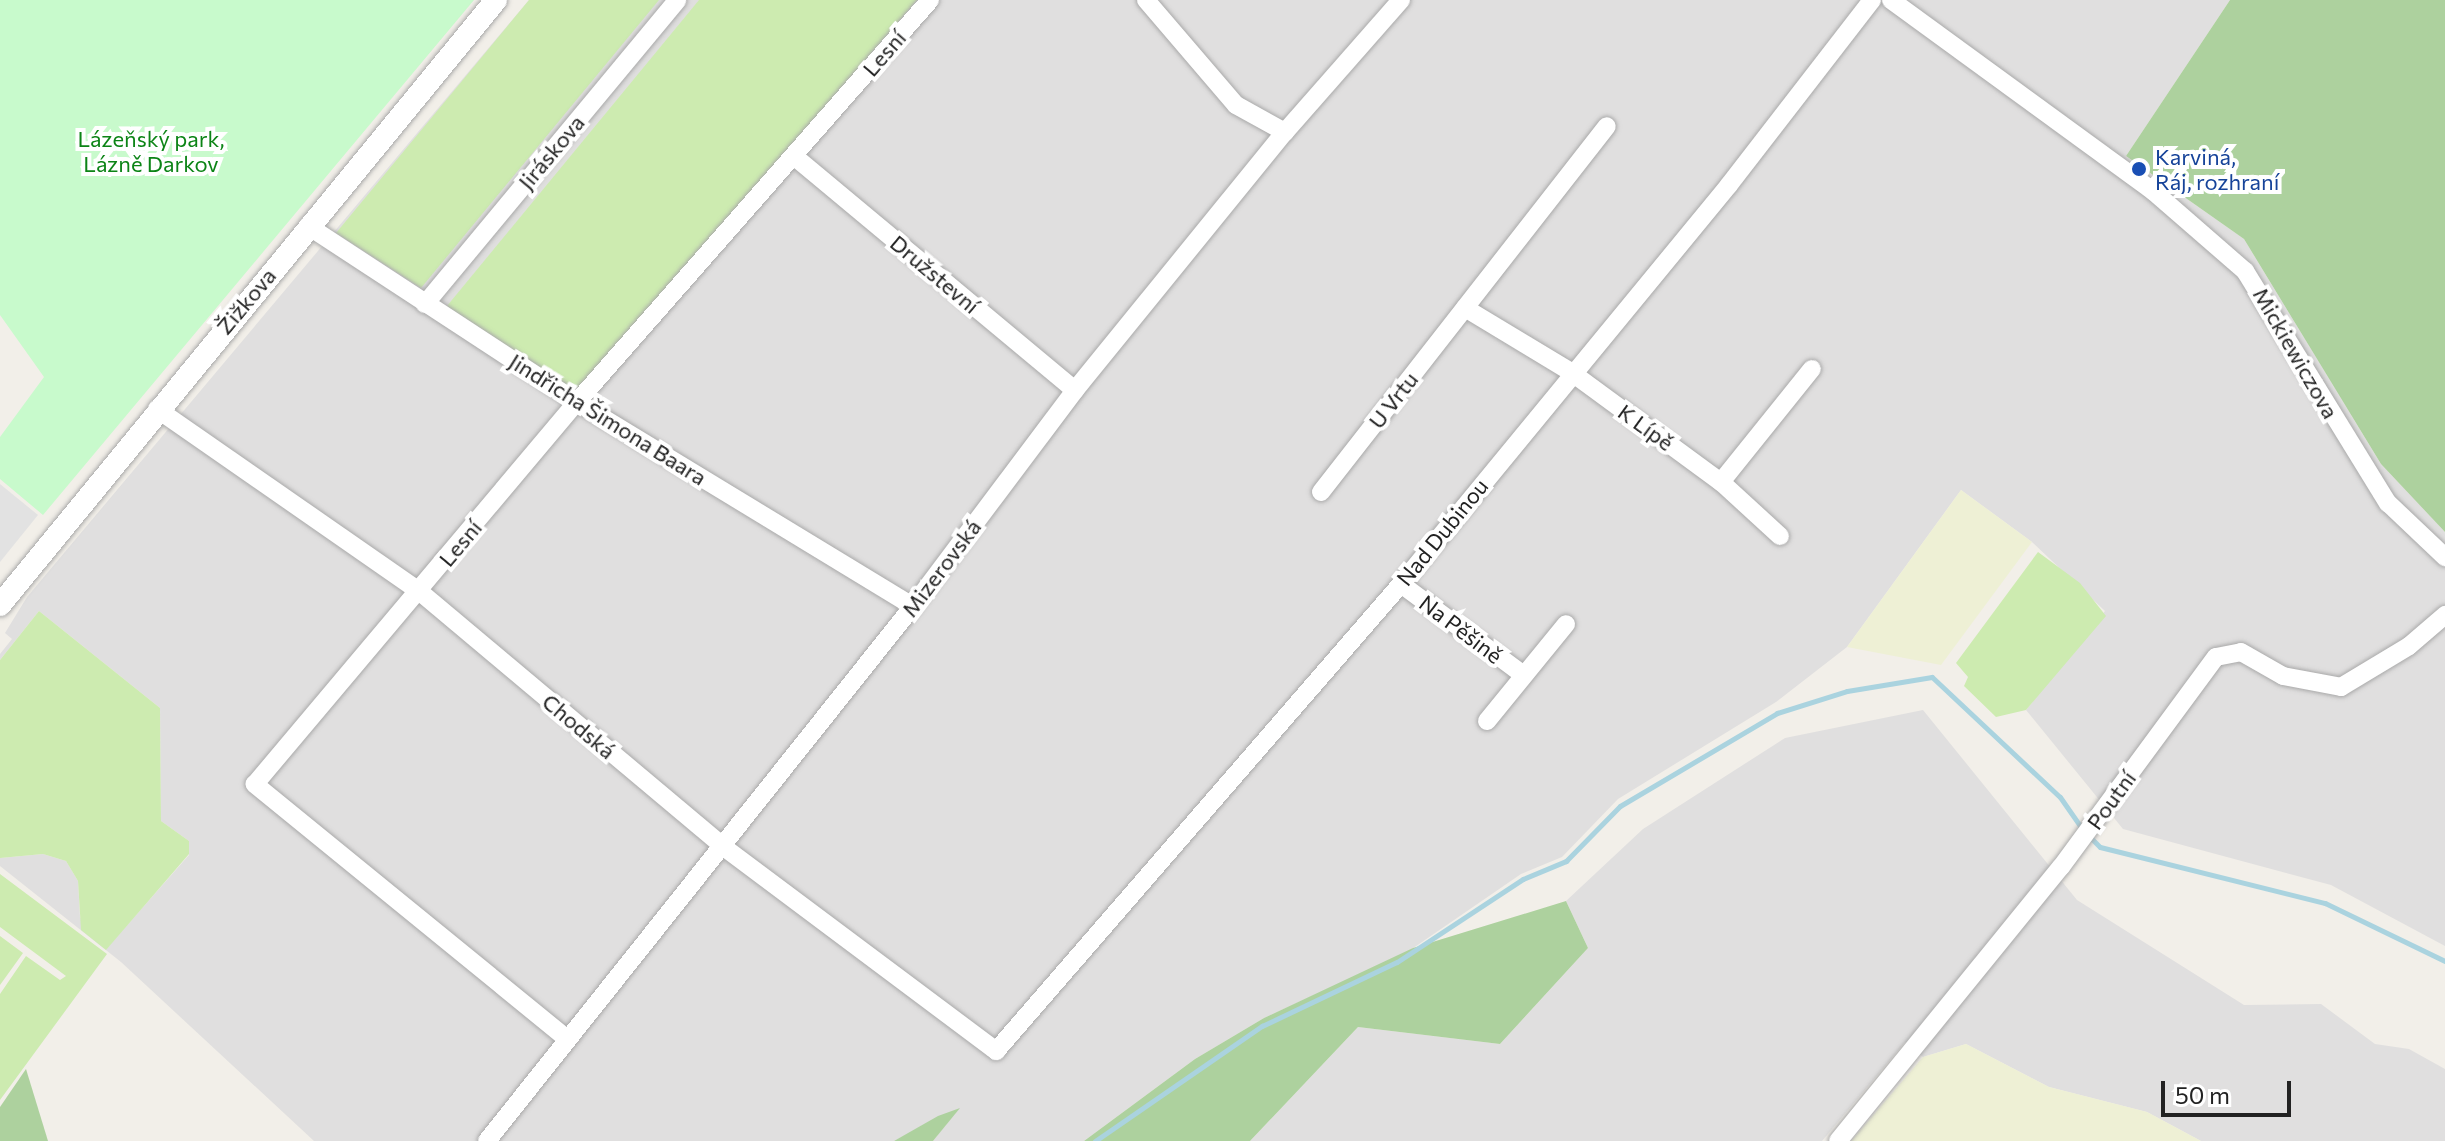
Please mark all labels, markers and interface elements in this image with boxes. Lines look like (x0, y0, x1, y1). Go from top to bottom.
street label: Lesní (857, 25, 911, 81)
street label: Jiráskova (512, 110, 590, 194)
park label: Lázeňský park, Lázně Darkov (78, 125, 224, 176)
place label: Karviná, Ráj, rozhraní (2155, 143, 2279, 194)
marker: Karviná, Ráj, rozhraní (2130, 160, 2148, 178)
street label: Družstevní (885, 229, 985, 319)
street label: Žižkova (211, 263, 281, 339)
street label: Mickiewiczova (2248, 283, 2344, 423)
street label: Jindřicha Šimona Baara (505, 348, 711, 490)
street label: U Vrtu (1363, 367, 1423, 433)
street label: K Lípě (1613, 398, 1679, 456)
street label: Nad Dubinou (1391, 473, 1493, 591)
street label: Lesní (433, 514, 487, 572)
street label: Mizerovská (896, 514, 986, 622)
street label: Na Pěšině (1414, 589, 1508, 669)
street label: Chodská (537, 688, 621, 764)
street label: Poutní (2081, 765, 2141, 835)
scale bar (2165, 1065, 2295, 1115)
text: 50 m (2175, 1080, 2230, 1109)

